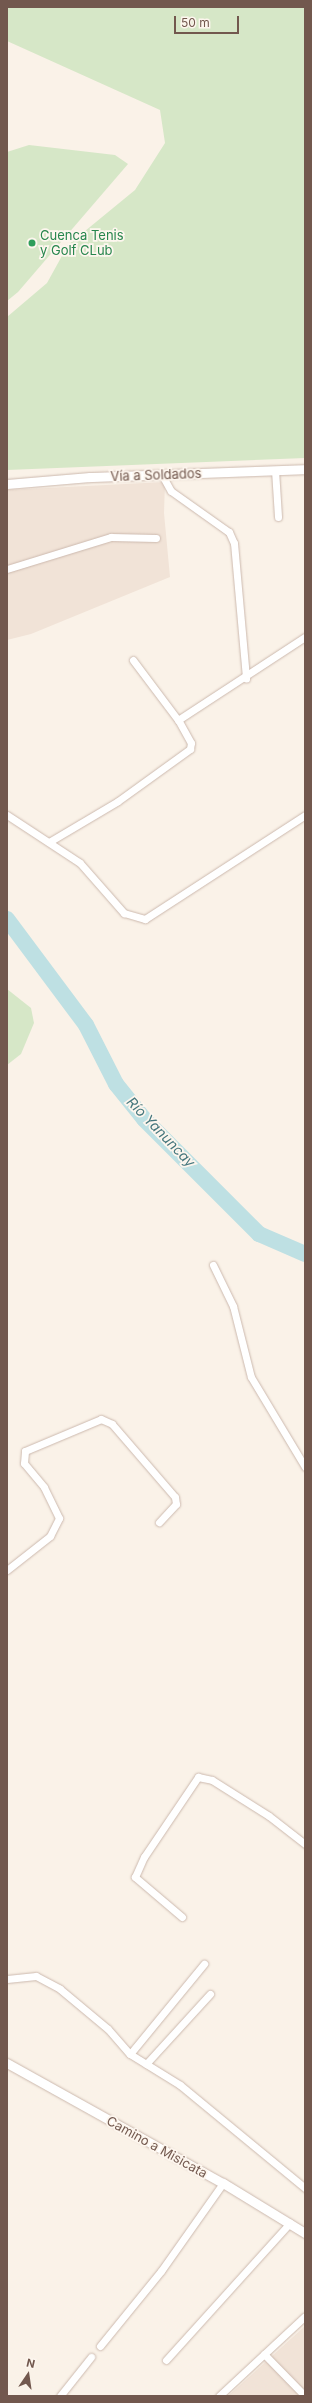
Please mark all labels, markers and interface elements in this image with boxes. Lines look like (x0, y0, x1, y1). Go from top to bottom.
scale bar (176, 8, 241, 34)
text: 50 m (181, 15, 210, 30)
place label: Cuenca Tenis y Golf CLub (40, 228, 124, 259)
marker: Cuenca Tenis y Golf CLub (27, 238, 37, 248)
street label: Vía a Soldados (110, 466, 202, 484)
water label: Río Yanuncay (123, 1093, 199, 1171)
street label: Camino a Misicata (104, 2113, 210, 2181)
north arrow (8, 2355, 48, 2395)
text: N (25, 2356, 36, 2371)

